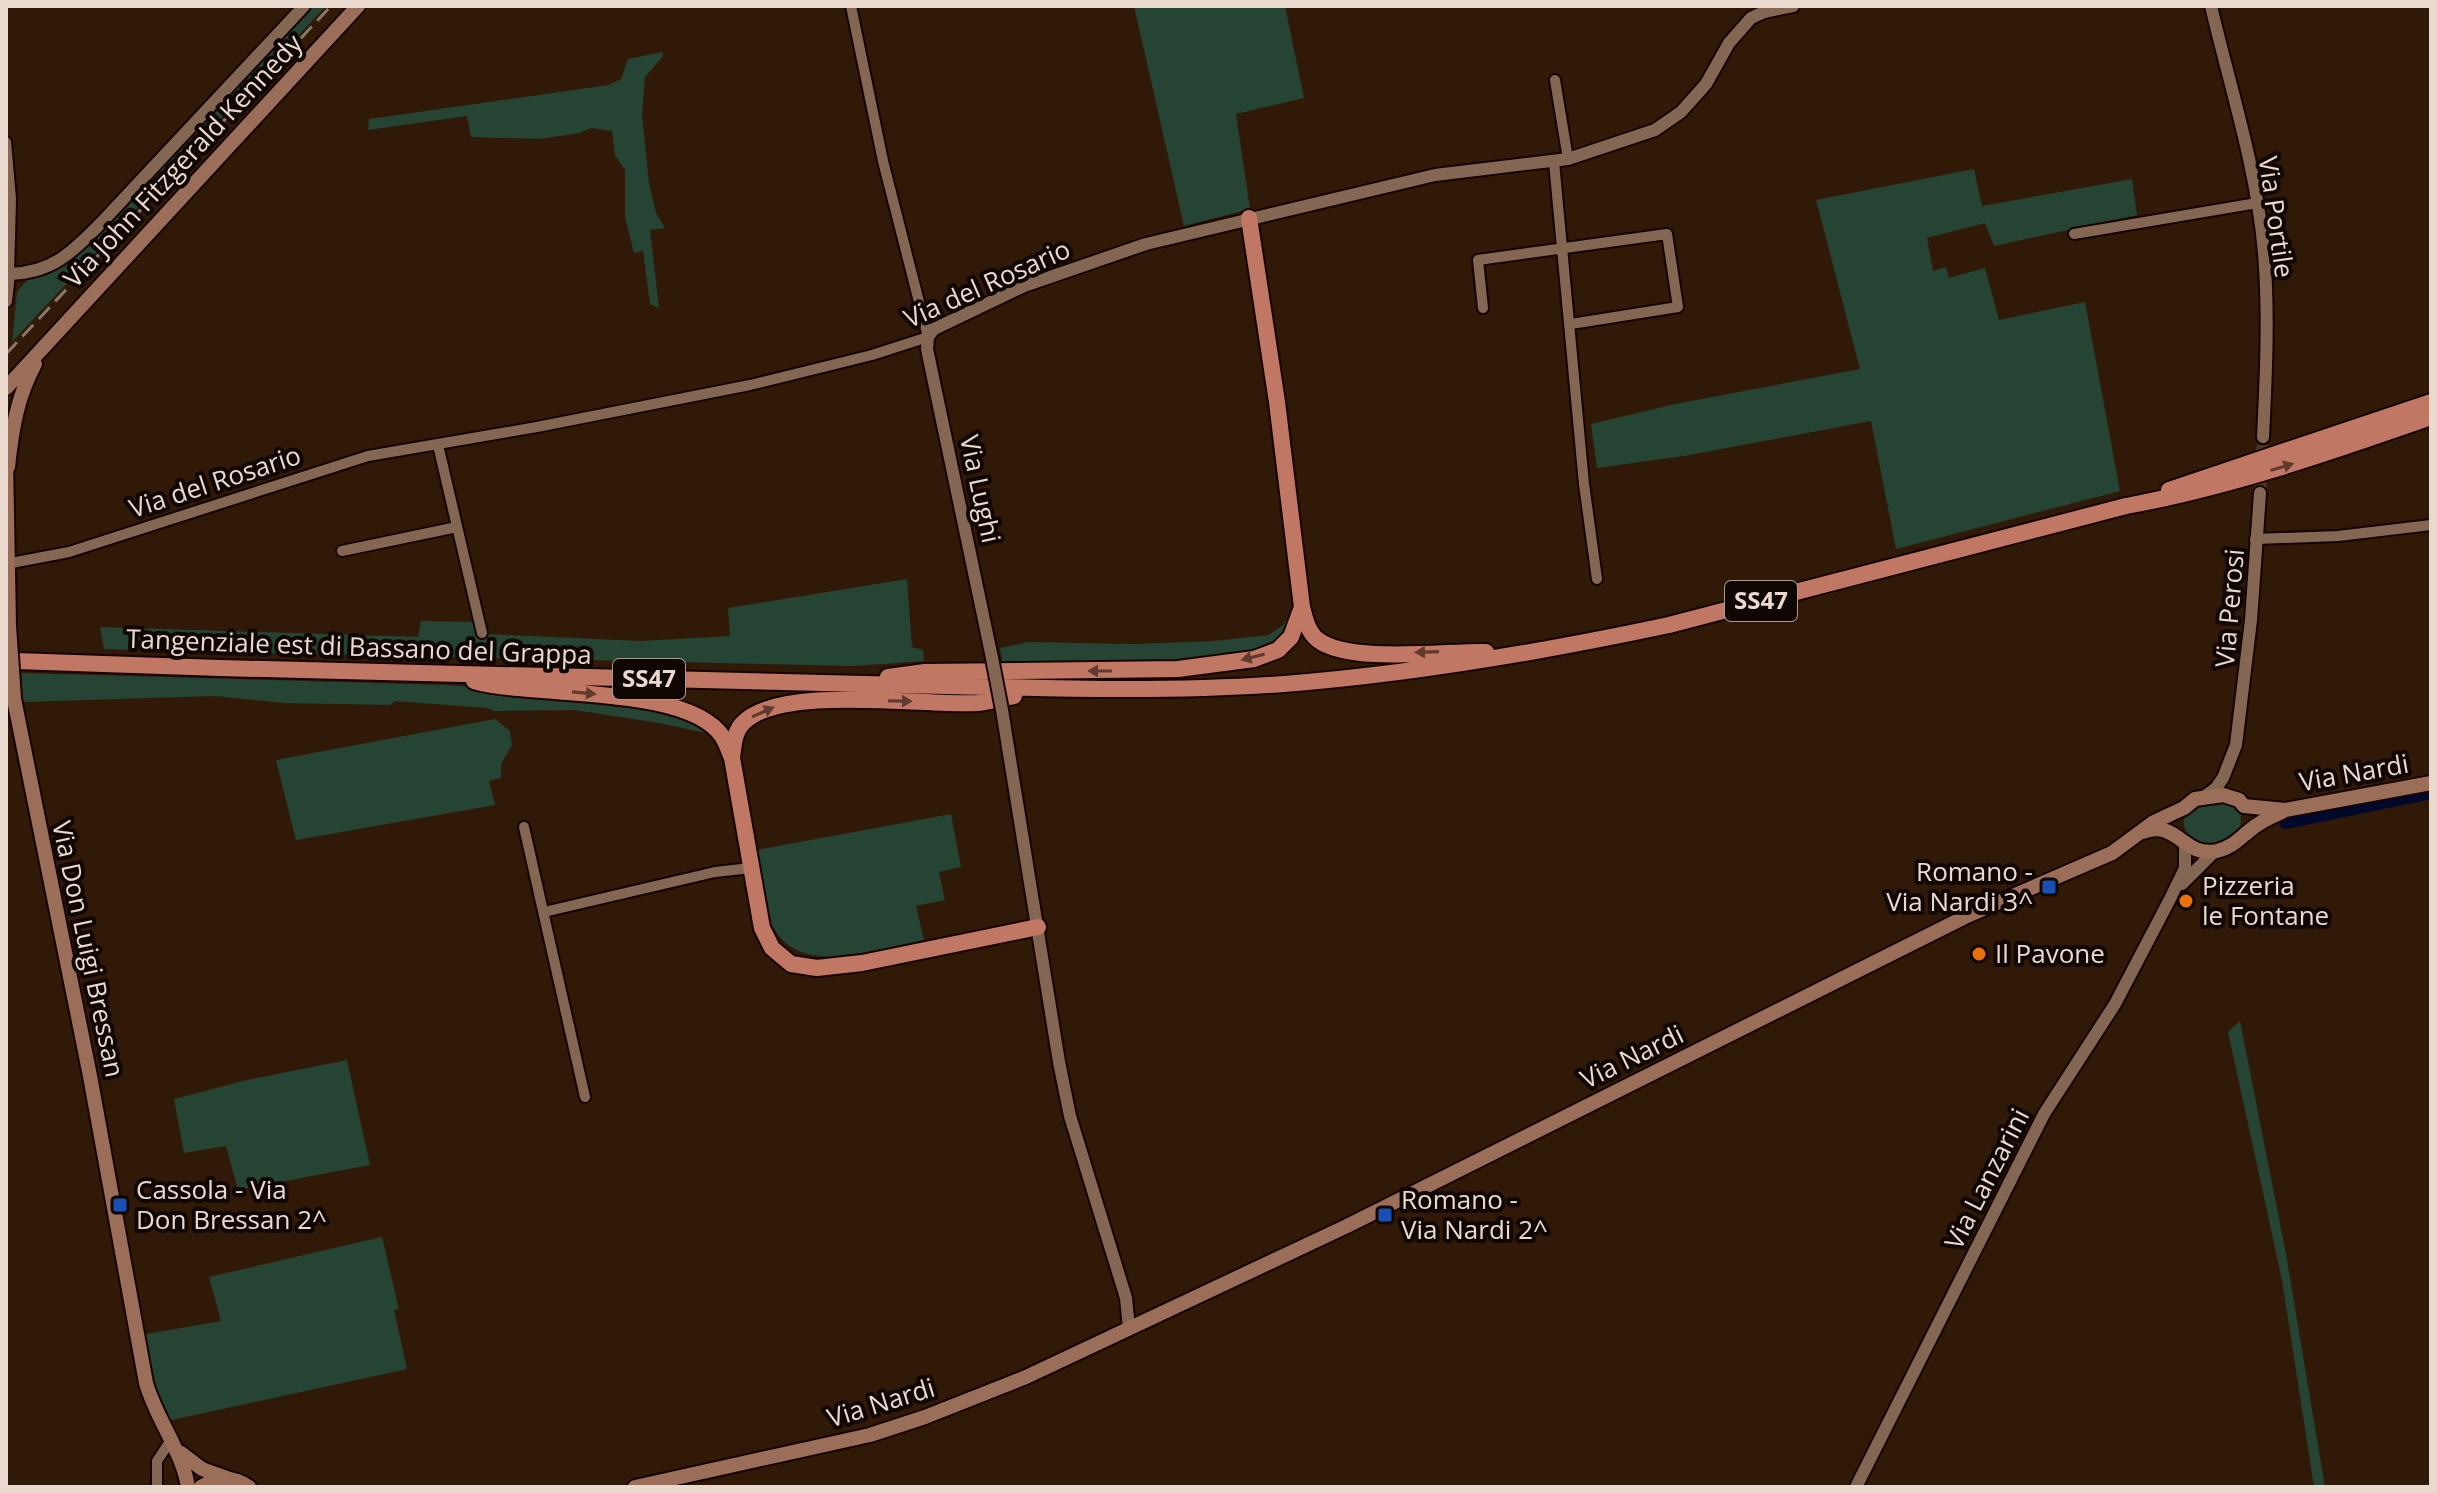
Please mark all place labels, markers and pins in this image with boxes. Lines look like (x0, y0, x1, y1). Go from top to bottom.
place label: Romano - Via Nardi 3^ (1886, 853, 2033, 919)
place label: Pizzeria le Fontane (2202, 867, 2329, 933)
marker: Romano - Via Nardi 3^ (2040, 878, 2058, 896)
marker: Pizzeria le Fontane (2177, 892, 2195, 910)
place label: Il Pavone (1995, 935, 2105, 971)
marker: Il Pavone (1970, 945, 1988, 963)
place label: Cassola - Via Don Bressan 2^ (136, 1171, 327, 1237)
place label: Romano - Via Nardi 2^ (1401, 1181, 1548, 1247)
marker: Cassola - Via Don Bressan 2^ (111, 1196, 129, 1214)
marker: Romano - Via Nardi 2^ (1376, 1206, 1394, 1224)

